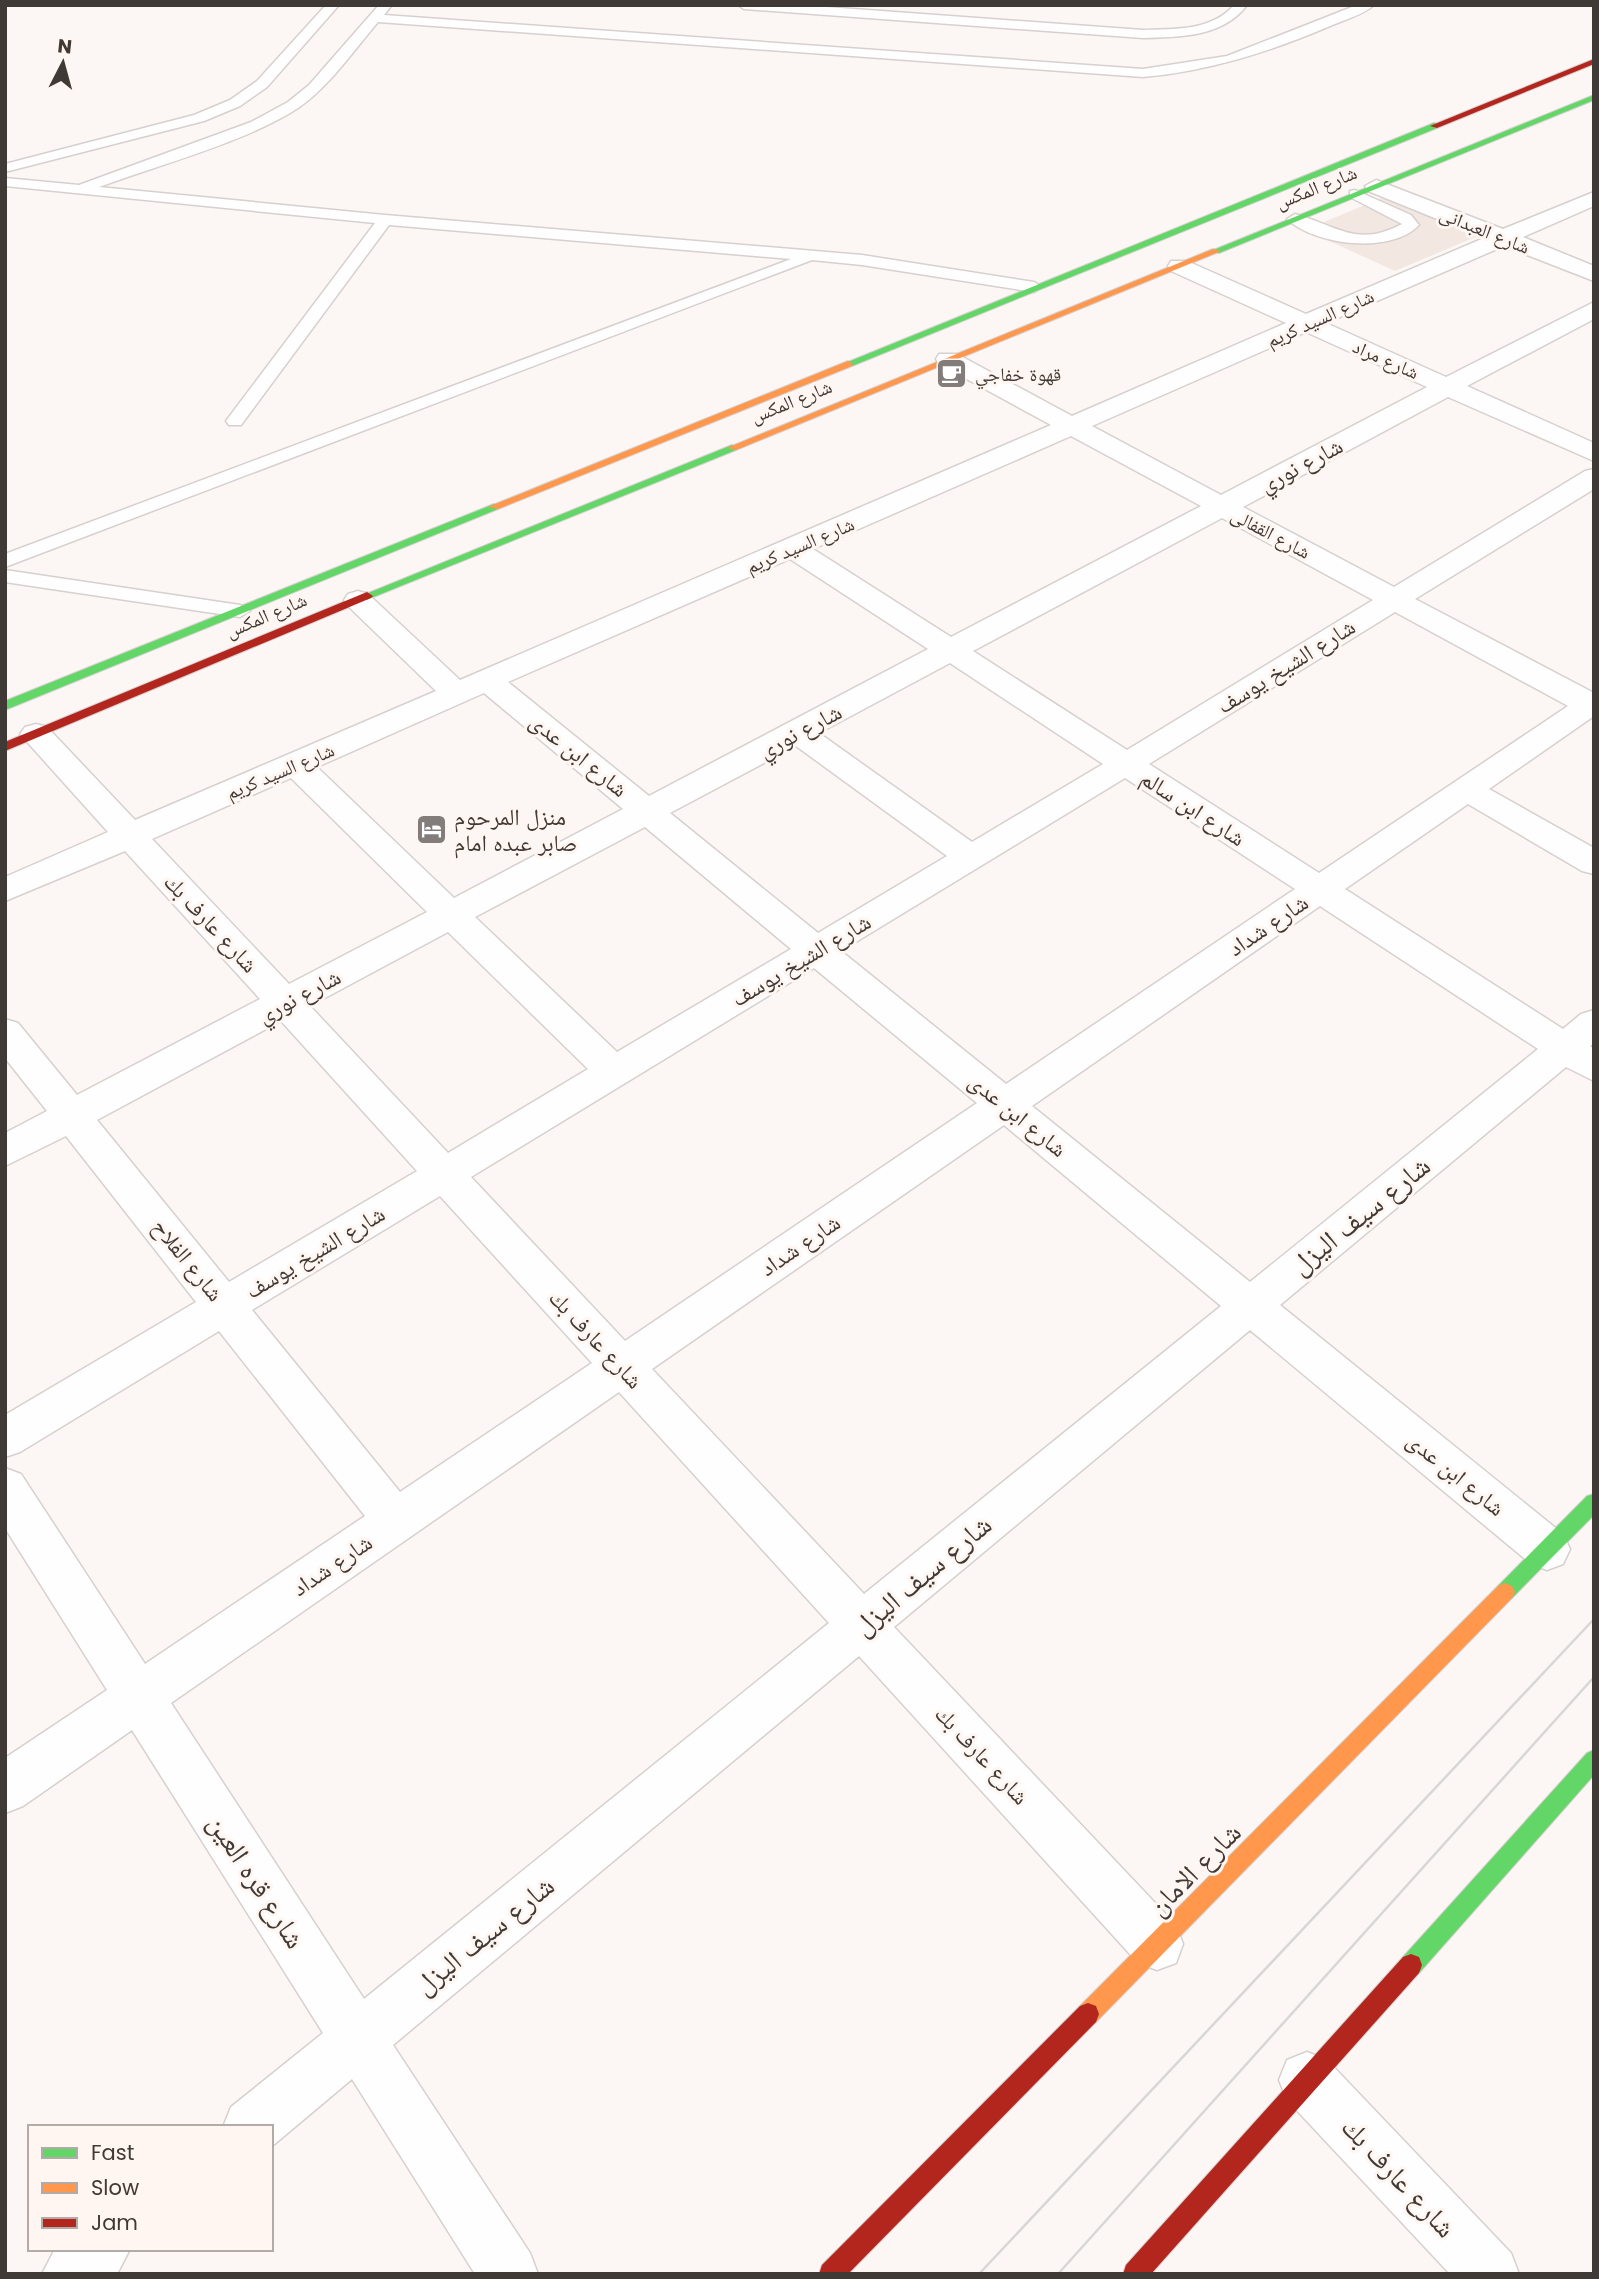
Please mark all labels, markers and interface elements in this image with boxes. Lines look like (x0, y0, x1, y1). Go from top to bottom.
north arrow (28, 28, 98, 98)
text: N (56, 32, 73, 61)
street label: شارع المكس (1271, 159, 1361, 216)
street label: شارع العبدانى (1436, 200, 1534, 261)
street label: شارع السيد كريم (1262, 283, 1378, 354)
street label: شارع مراد (1348, 333, 1423, 386)
cafe icon: قهوة خفاجي (935, 357, 969, 391)
place label: قهوة خفاجي (975, 361, 1061, 390)
street label: شارع المكس (746, 373, 836, 430)
street label: شارع نوري (1254, 430, 1350, 503)
street label: شارع القفالى (1226, 501, 1315, 566)
street label: شارع السيد كريم (742, 510, 859, 580)
street label: شارع المكس (222, 586, 311, 645)
street label: شارع الشيخ يوسف (1211, 611, 1361, 721)
street label: شارع نوري (753, 696, 849, 769)
street label: شارع ابن عدى (523, 705, 635, 805)
street label: شارع السيد كريم (222, 736, 339, 806)
street label: شارع ابن سالم (1134, 762, 1252, 854)
place label: منزل المرحوم صابر عبده امام (454, 801, 577, 859)
hotel icon: منزل المرحوم صابر عبده امام (414, 813, 448, 847)
street label: شارع عارف بك (157, 866, 265, 980)
street label: شارع شداد (1221, 886, 1315, 964)
street label: شارع الشيخ يوسف (725, 906, 877, 1014)
street label: شارع نوري (252, 961, 348, 1034)
street label: شارع ابن عدى (962, 1065, 1074, 1165)
street label: شارع سيف اليزل (1282, 1147, 1439, 1284)
street label: شارع الشيخ يوسف (239, 1198, 391, 1306)
street label: شارع شداد (753, 1206, 847, 1284)
street label: شارع الفلاح (145, 1212, 231, 1308)
street label: شارع عارف بك (542, 1282, 650, 1396)
street label: شارع ابن عدى (1400, 1424, 1512, 1524)
street label: شارع سيف اليزل (845, 1506, 1000, 1645)
street label: شارع شداد (285, 1526, 379, 1604)
street label: شارع عارف بك (928, 1698, 1036, 1812)
street label: شارع قره العين (198, 1806, 315, 1956)
street label: شارع الامان (1139, 1814, 1250, 1925)
street label: شارع سيف اليزل (406, 1867, 563, 2004)
street label: شارع عارف بك (1332, 2108, 1465, 2246)
legend (28, 2125, 273, 2251)
text: Fast (91, 2138, 134, 2167)
text: Slow (91, 2173, 139, 2202)
text: Jam (91, 2208, 138, 2237)

